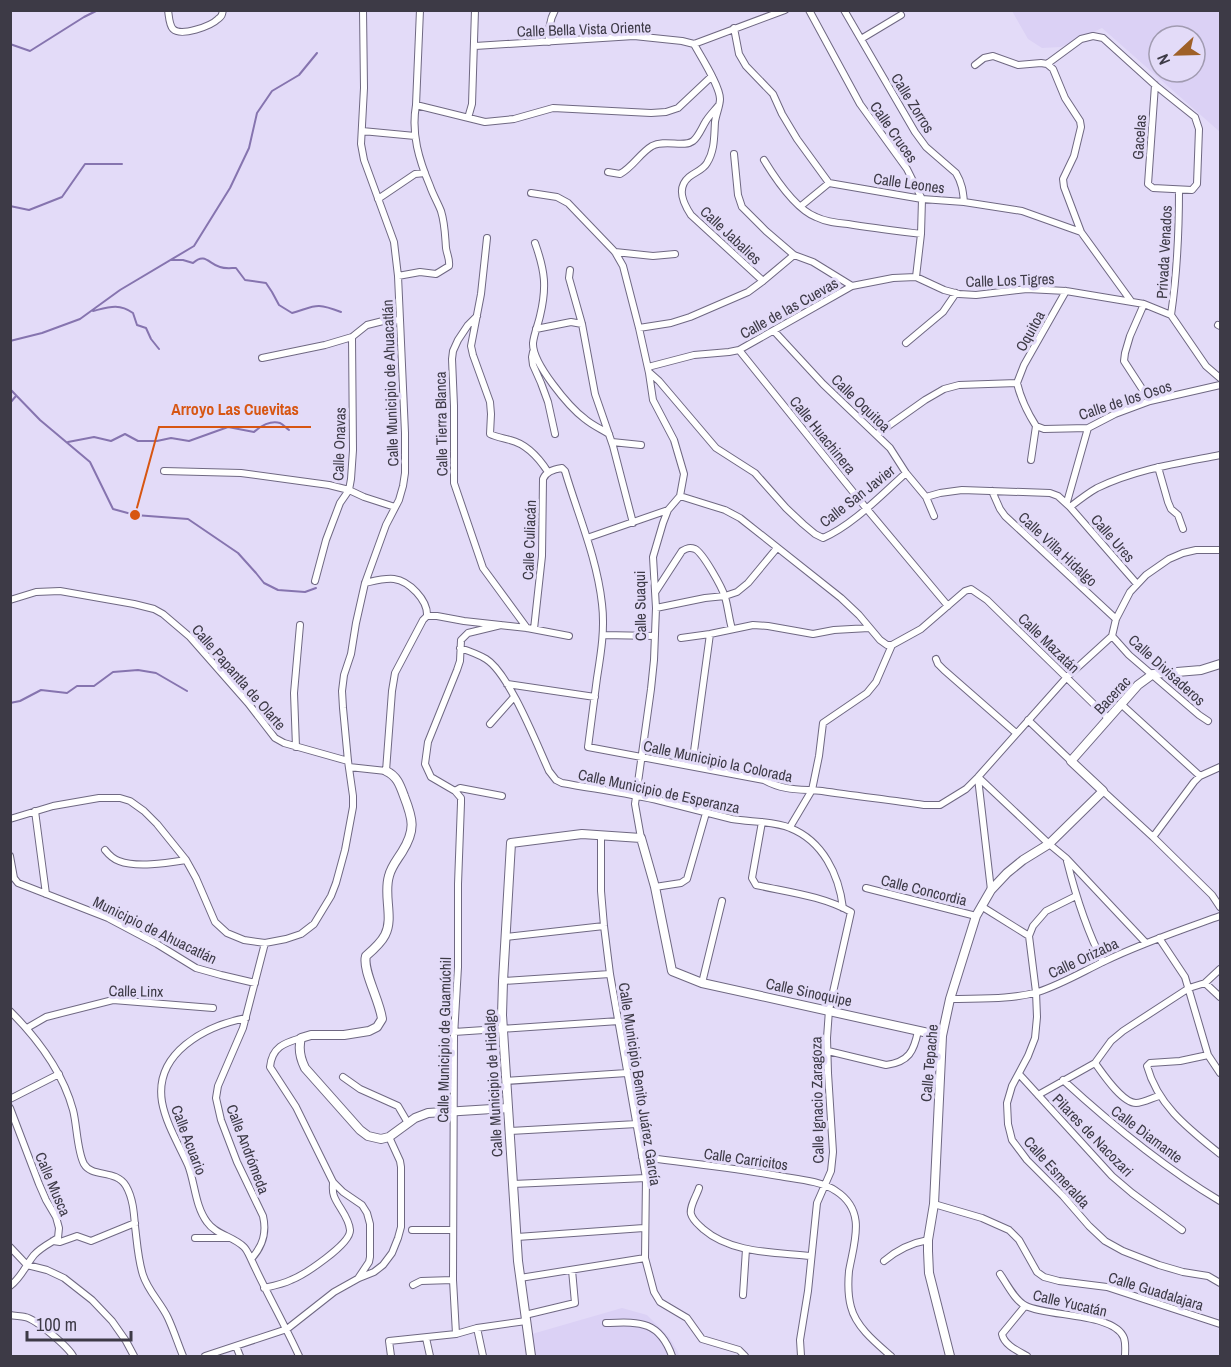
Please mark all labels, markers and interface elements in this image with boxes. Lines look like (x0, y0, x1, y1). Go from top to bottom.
street label: Calle Bella Vista Oriente (516, 16, 652, 42)
north arrow (1147, 24, 1207, 84)
text: N (1151, 51, 1175, 68)
street label: Calle Zorros (886, 69, 940, 137)
street label: Calle Cruces (865, 97, 923, 167)
street label: Gacelas (1127, 114, 1151, 160)
street label: Calle Leones (872, 168, 946, 198)
street label: Calle Jabalies (696, 201, 766, 269)
street label: Privada Venados (1151, 205, 1177, 299)
street label: Calle Los Tigres (965, 268, 1055, 292)
street label: Calle de las Cuevas (736, 272, 842, 344)
street label: Calle Municipio de Ahuacatlán (377, 299, 403, 467)
street label: Oquitoa (1010, 307, 1050, 355)
street label: Calle Oquitoa (827, 369, 895, 437)
street label: Calle Tierra Blanca (430, 371, 452, 477)
street label: Calle de los Osos (1076, 375, 1174, 425)
street label: Calle Huachinera (785, 391, 861, 479)
callout: Arroyo Las Cuevitas (159, 393, 311, 427)
text: Arroyo Las Cuevitas (171, 398, 299, 420)
street label: Calle Onavas (327, 407, 351, 481)
street label: Calle San Javier (815, 460, 899, 532)
street label: Calle Culiacán (517, 500, 541, 580)
street label: Calle Villa Hidalgo (1014, 507, 1102, 591)
street label: Calle Ures (1086, 509, 1140, 567)
street label: Calle Suaqui (629, 571, 651, 641)
street label: Calle Mazatán (1013, 608, 1085, 678)
street label: Calle Papantla de Olarte (187, 620, 291, 735)
street label: Calle Divisaderos (1124, 630, 1210, 710)
street label: Bacerac (1089, 671, 1135, 719)
street label: Calle Municipio la Colorada (642, 735, 795, 787)
street label: Calle Municipio de Esperanza (576, 764, 742, 818)
street label: Calle Concordia (879, 869, 969, 911)
street label: Municipio de Ahuacatlán (90, 891, 220, 969)
street label: Calle Orizaba (1044, 933, 1122, 983)
street label: Calle Municipio de Guamúchil (432, 957, 456, 1123)
street label: Calle Sinoquipe (764, 973, 854, 1011)
street label: Calle Linx (108, 980, 164, 1002)
street label: Calle Municipio Benito Juárez García (614, 981, 666, 1187)
street label: Calle Municipio de Hidalgo (479, 1008, 507, 1158)
street label: Calle Tepache (915, 1023, 943, 1103)
street label: Calle Ignacio Zaragoza (805, 1036, 829, 1164)
street label: Pilares de Nacozari (1048, 1089, 1138, 1181)
street label: Calle Diamante (1107, 1100, 1187, 1168)
street label: Calle Andrómeda (221, 1101, 275, 1197)
street label: Calle Acuario (166, 1102, 212, 1178)
street label: Calle Esmeralda (1019, 1131, 1095, 1213)
street label: Calle Carricitos (703, 1143, 789, 1175)
street label: Calle Musca (30, 1149, 76, 1219)
street label: Calle Guadalajara (1106, 1267, 1206, 1315)
street label: Calle Yucatán (1031, 1284, 1109, 1322)
scale bar (27, 1304, 130, 1342)
text: 100 m (36, 1312, 77, 1337)

